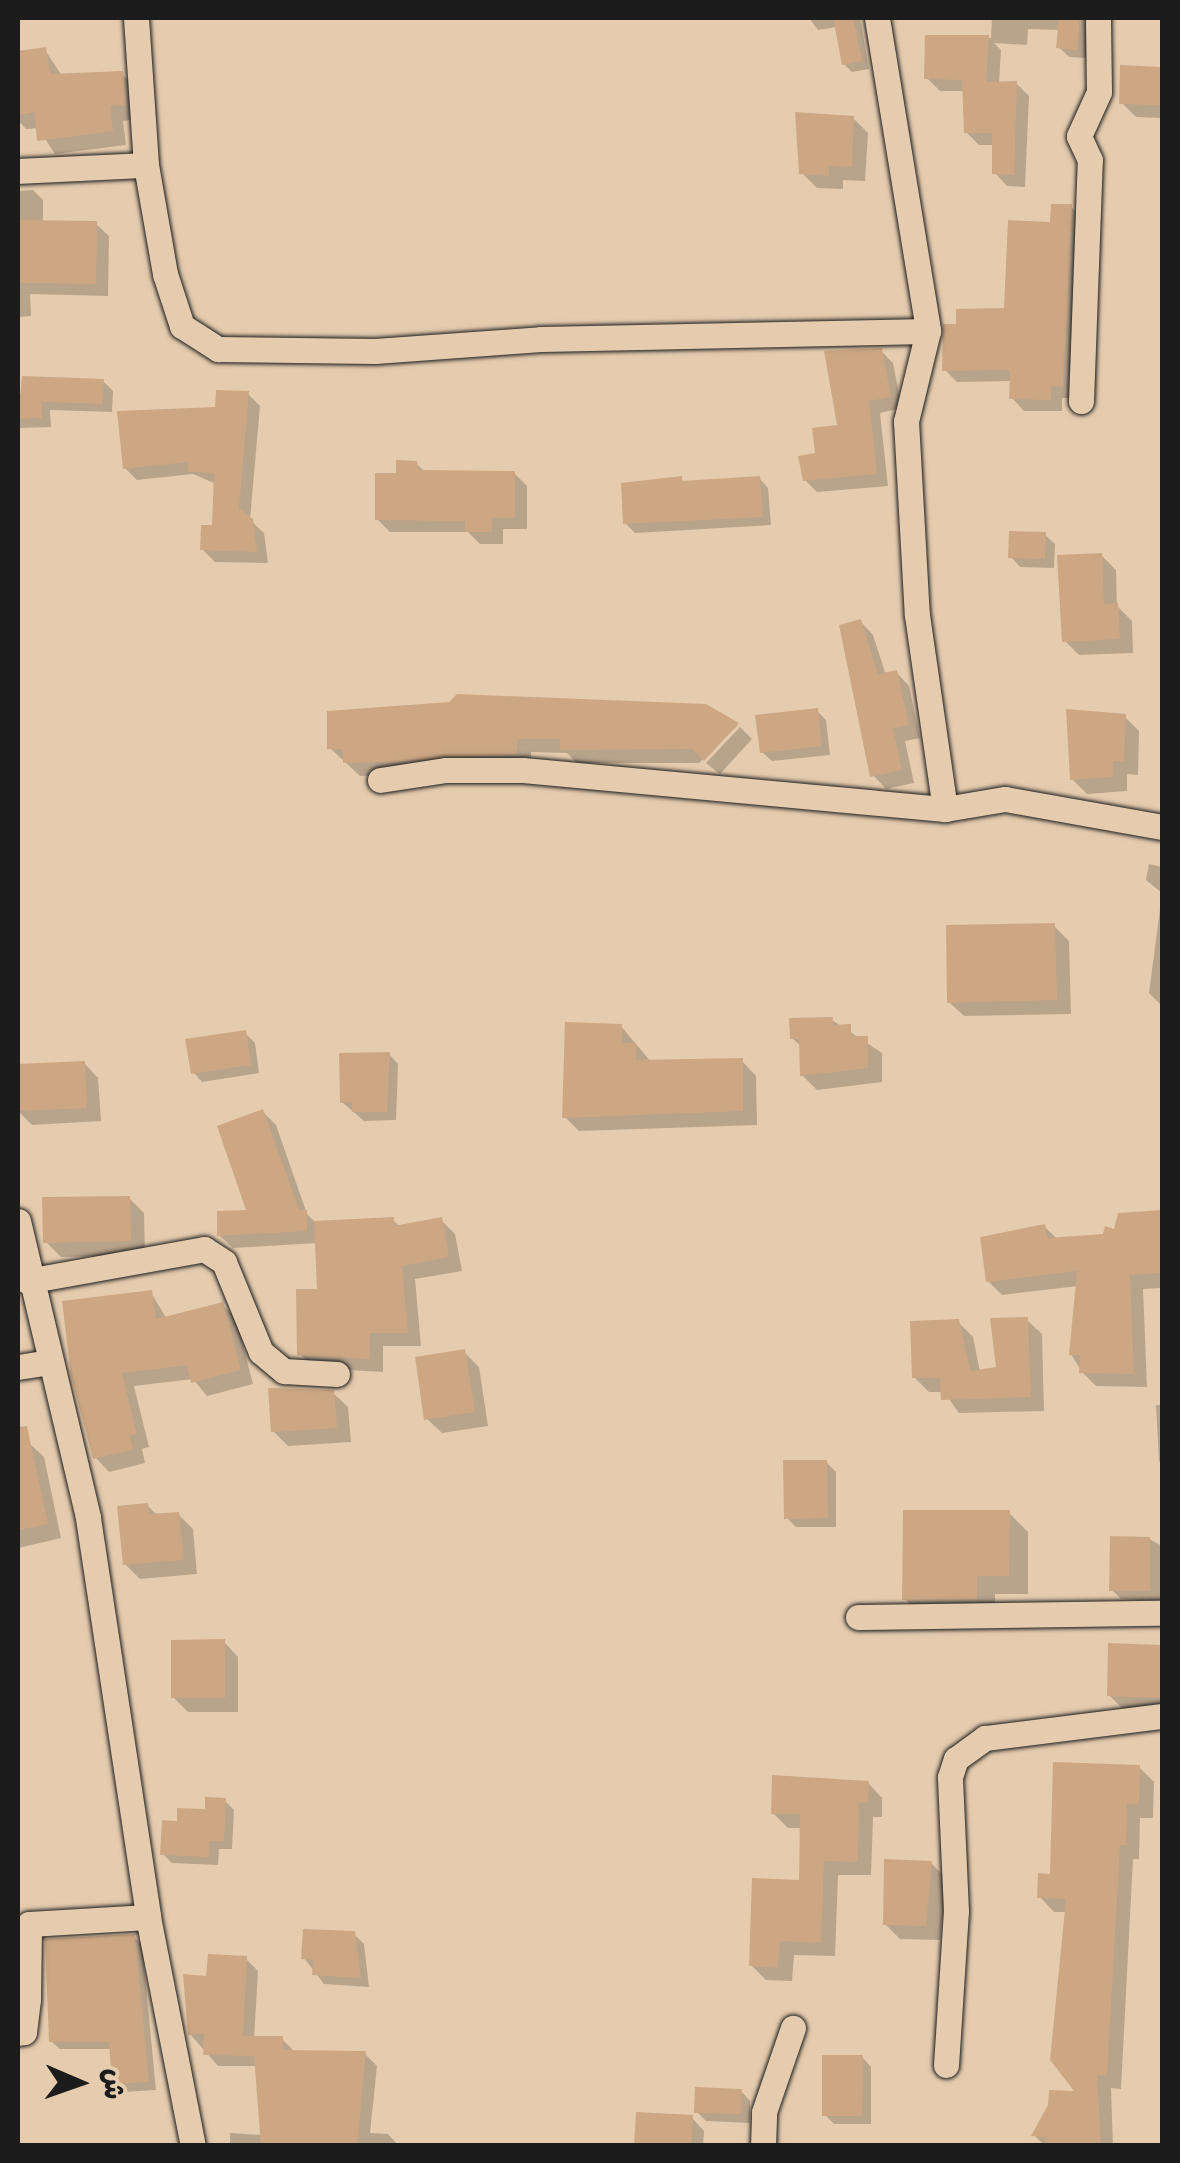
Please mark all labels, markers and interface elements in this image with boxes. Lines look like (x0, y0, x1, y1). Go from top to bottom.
north arrow (30, 2033, 130, 2133)
text: ش (89, 2068, 131, 2100)

